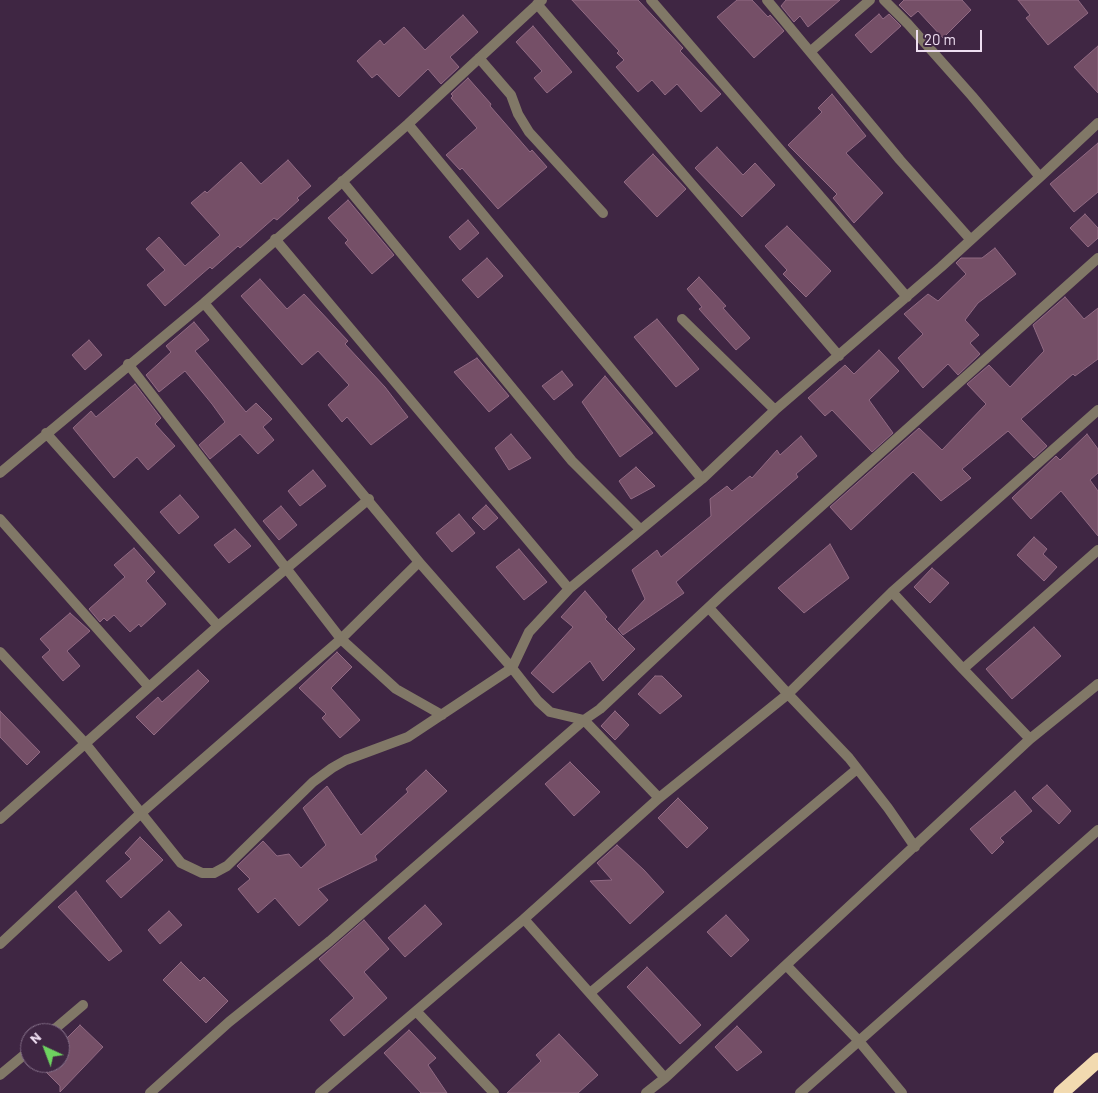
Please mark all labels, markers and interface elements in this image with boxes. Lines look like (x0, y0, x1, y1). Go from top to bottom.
scale bar (918, 20, 984, 52)
text: 20 m (924, 30, 956, 48)
north arrow (20, 1023, 70, 1073)
text: N (26, 1028, 44, 1047)

